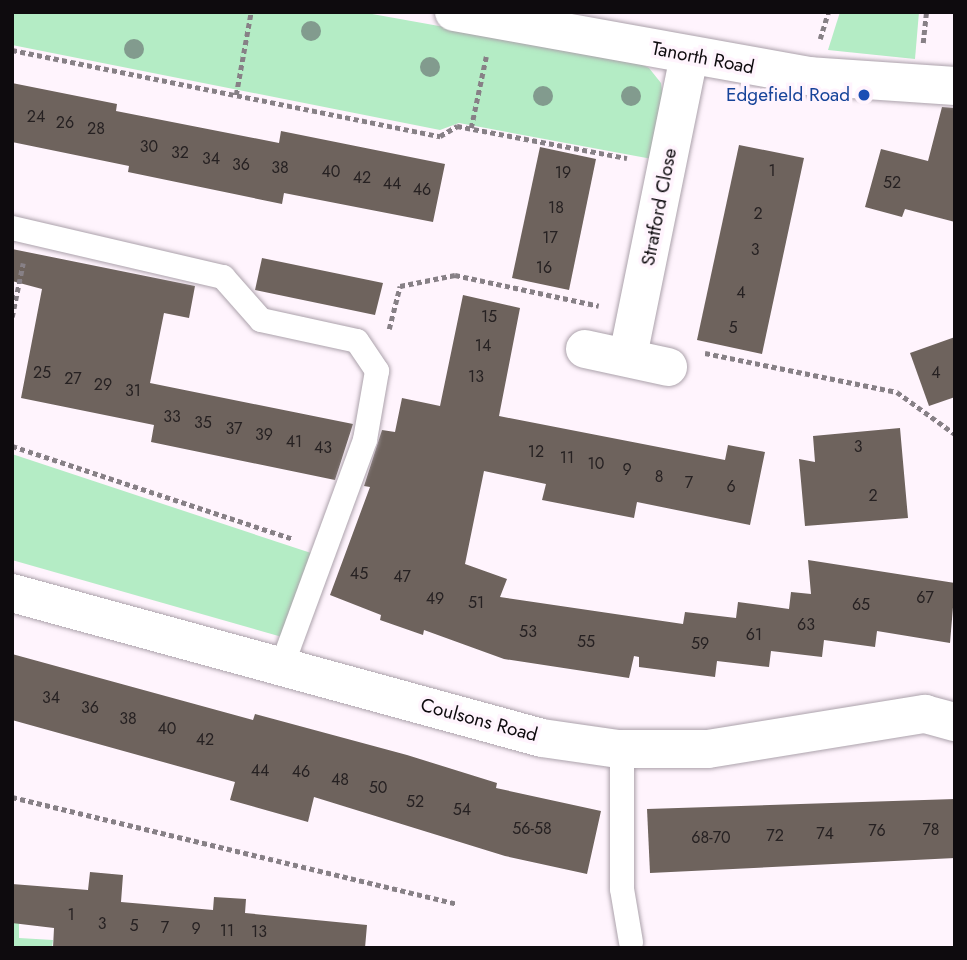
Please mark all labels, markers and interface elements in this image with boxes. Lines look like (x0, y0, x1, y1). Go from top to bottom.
street label: Tanorth Road (650, 37, 756, 79)
place label: Edgefield Road (726, 84, 850, 106)
marker: Edgefield Road (856, 87, 872, 103)
house number: 24 (27, 107, 45, 127)
house number: 26 (56, 113, 74, 133)
house number: 28 (87, 119, 105, 139)
house number: 30 (140, 137, 158, 157)
house number: 32 (171, 143, 189, 163)
street label: Stratford Close (636, 146, 682, 268)
house number: 34 (202, 149, 220, 169)
house number: 36 (232, 155, 250, 175)
house number: 38 (271, 158, 289, 178)
house number: 1 (768, 161, 776, 181)
house number: 40 (322, 162, 340, 182)
house number: 19 (555, 163, 571, 183)
house number: 42 (353, 168, 371, 188)
house number: 52 (883, 173, 901, 193)
house number: 44 (383, 174, 401, 194)
house number: 46 (413, 180, 431, 200)
house number: 18 (548, 198, 564, 218)
house number: 2 (753, 204, 763, 224)
house number: 17 (542, 228, 558, 248)
house number: 3 (751, 240, 759, 260)
house number: 16 (536, 258, 552, 278)
house number: 4 (736, 283, 746, 303)
house number: 15 (481, 307, 497, 327)
house number: 5 (728, 318, 738, 338)
house number: 14 (475, 336, 491, 356)
house number: 25 (33, 363, 51, 383)
house number: 4 (931, 363, 941, 383)
house number: 13 (468, 367, 484, 387)
house number: 27 (64, 369, 82, 389)
house number: 29 (94, 375, 112, 395)
house number: 31 (125, 381, 141, 401)
house number: 33 (163, 407, 181, 427)
house number: 35 (194, 413, 212, 433)
house number: 37 (226, 419, 242, 439)
house number: 39 (255, 425, 273, 445)
house number: 41 (286, 432, 302, 452)
house number: 3 (854, 437, 862, 457)
house number: 43 (314, 438, 332, 458)
house number: 12 (528, 442, 544, 462)
house number: 11 (560, 448, 574, 468)
house number: 10 (588, 454, 604, 474)
house number: 9 (622, 460, 632, 480)
house number: 8 (655, 467, 663, 487)
house number: 7 (685, 473, 693, 493)
house number: 6 (726, 477, 736, 497)
house number: 2 (868, 486, 878, 506)
house number: 45 (350, 564, 368, 584)
house number: 47 (393, 567, 411, 587)
house number: 67 (916, 588, 934, 608)
house number: 49 (426, 589, 444, 609)
house number: 51 (468, 593, 484, 613)
house number: 65 (852, 595, 870, 615)
house number: 63 (797, 615, 815, 635)
house number: 53 (519, 622, 537, 642)
house number: 61 (746, 625, 762, 645)
house number: 55 (577, 632, 595, 652)
house number: 59 (691, 634, 709, 654)
house number: 34 (42, 688, 60, 708)
street label: Coulsons Road (418, 693, 540, 747)
house number: 36 (81, 698, 99, 718)
house number: 38 (119, 709, 137, 729)
house number: 40 (158, 719, 176, 739)
house number: 42 (196, 730, 214, 750)
house number: 44 (251, 761, 269, 781)
house number: 46 (292, 762, 310, 782)
house number: 48 (331, 770, 349, 790)
house number: 50 (369, 778, 387, 798)
house number: 52 (406, 792, 424, 812)
house number: 54 (453, 800, 471, 820)
house number: 56-58 (512, 819, 552, 839)
house number: 78 (922, 820, 940, 840)
house number: 76 (868, 821, 886, 841)
house number: 74 (816, 824, 834, 844)
house number: 72 (766, 826, 784, 846)
house number: 68-70 (691, 828, 731, 848)
house number: 1 (67, 905, 75, 925)
house number: 3 (98, 914, 106, 934)
house number: 5 (129, 916, 139, 936)
house number: 7 (161, 918, 169, 938)
house number: 9 (191, 919, 201, 939)
house number: 11 (220, 921, 234, 941)
house number: 13 (251, 922, 267, 942)

